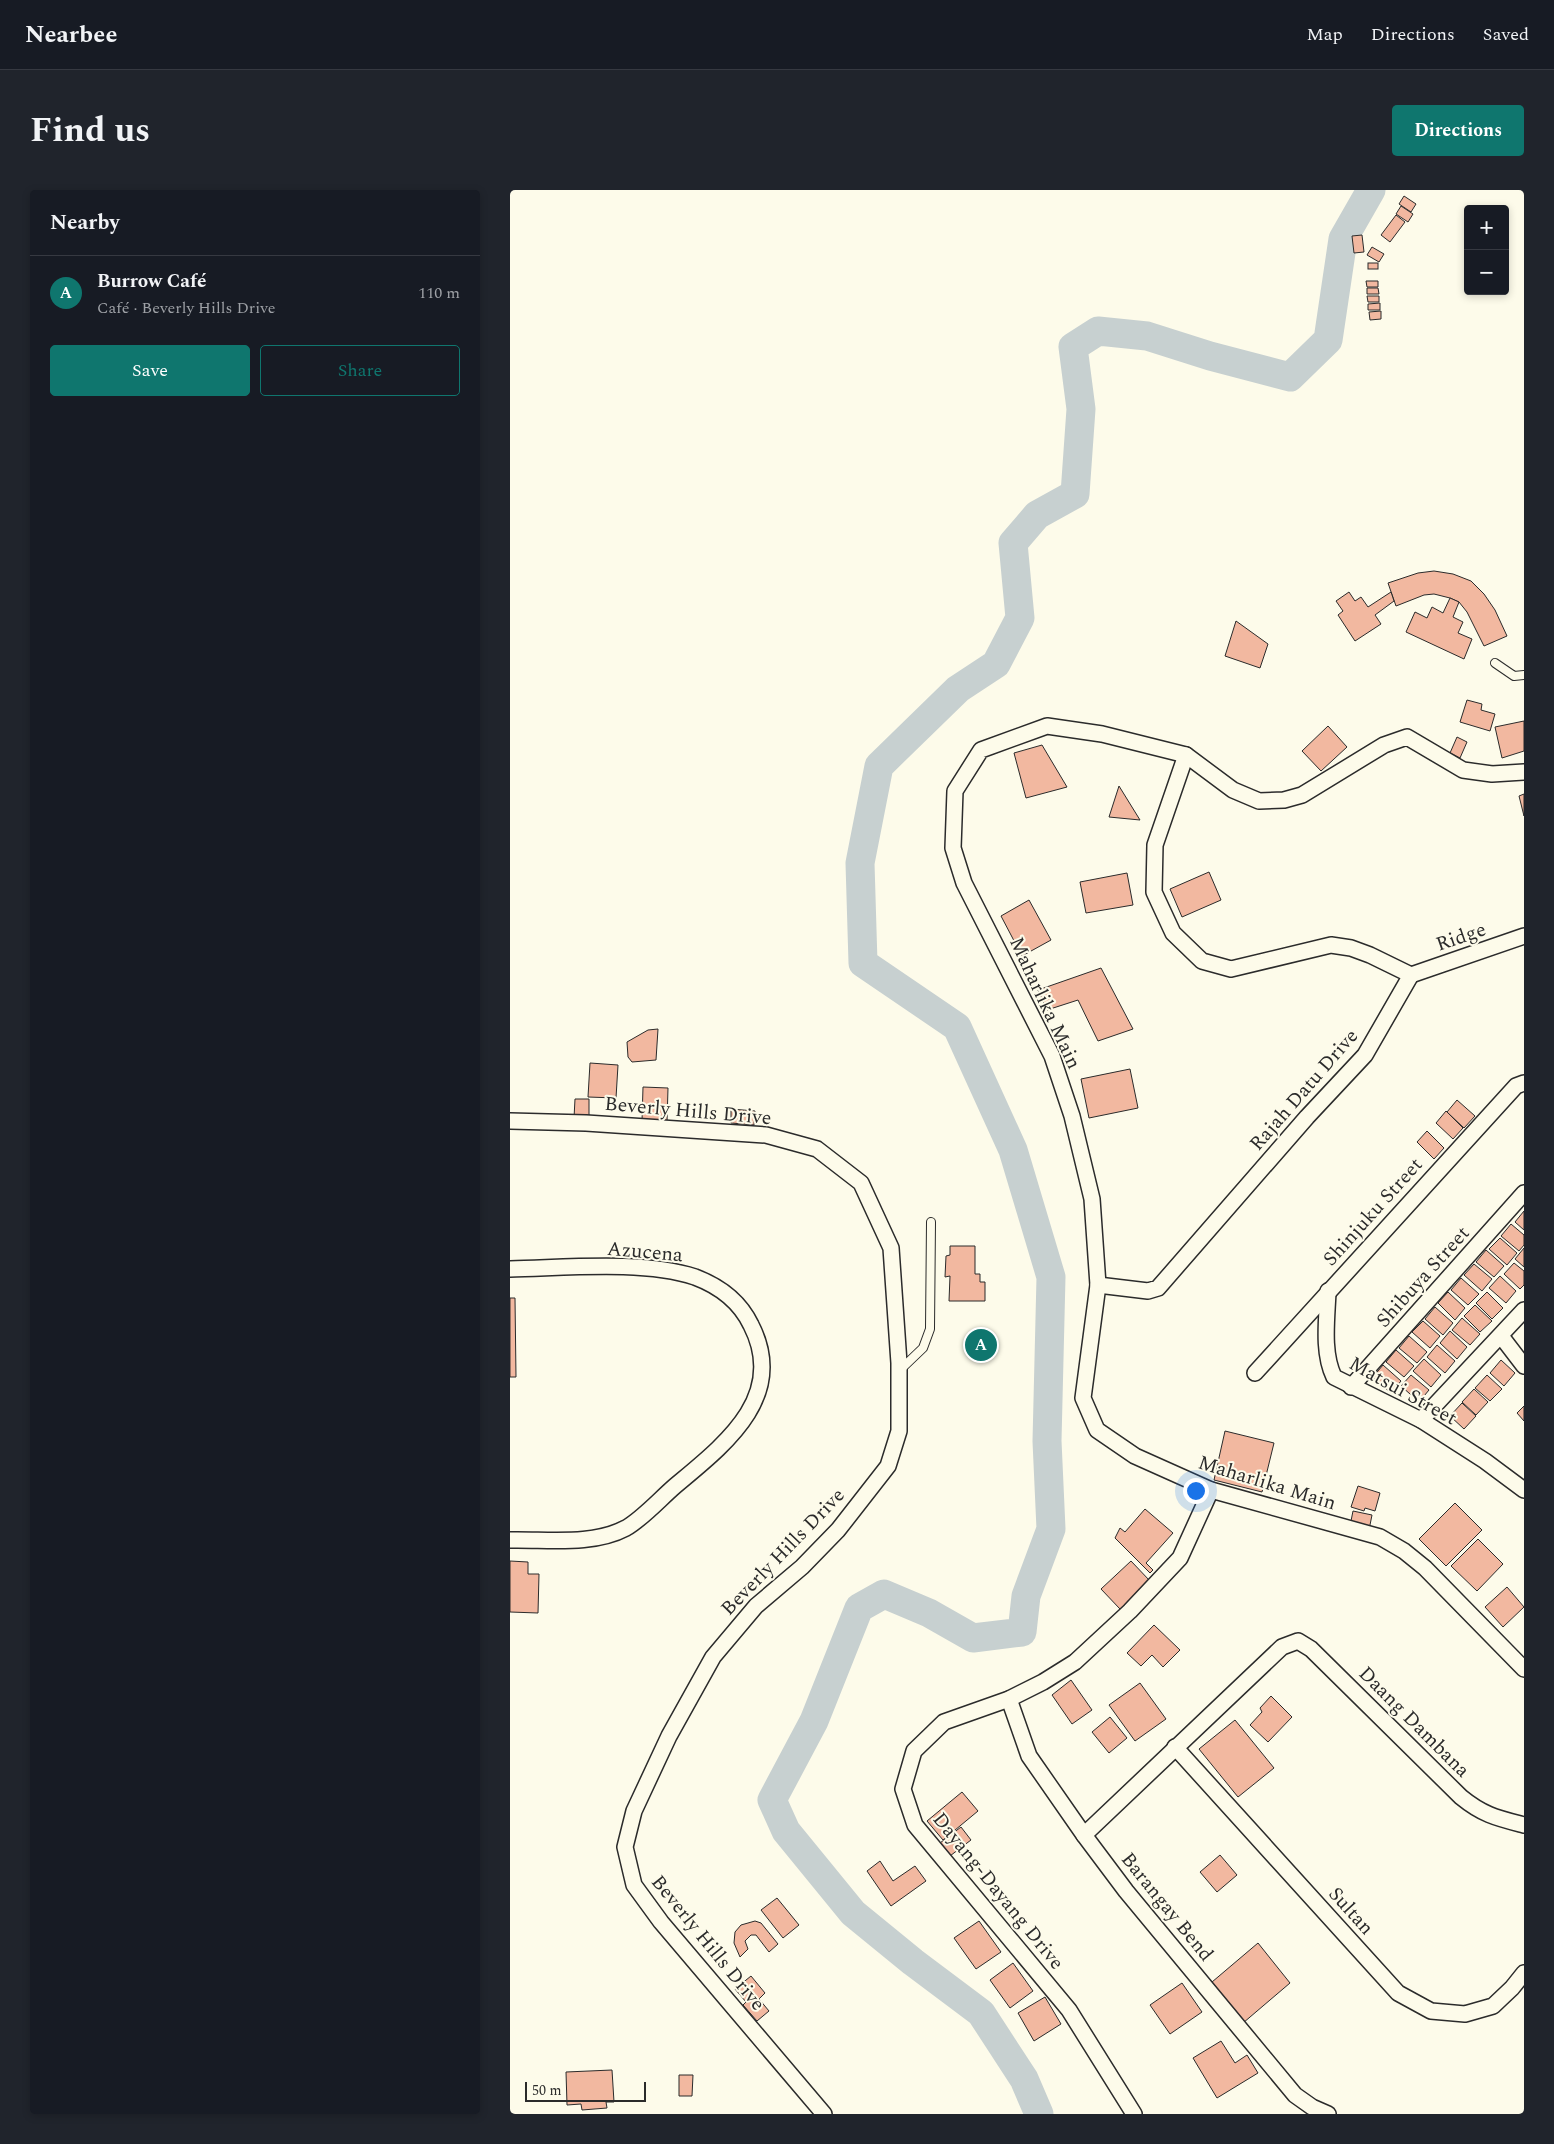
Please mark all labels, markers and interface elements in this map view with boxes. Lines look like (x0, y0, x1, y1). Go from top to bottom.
text: Nearbee (25, 17, 117, 53)
text: Map (1307, 21, 1343, 48)
text: Directions (1371, 21, 1455, 48)
text: Saved (1483, 21, 1529, 48)
text: Find us (30, 104, 150, 157)
button: Directions (1392, 105, 1524, 156)
map controls (1464, 205, 1509, 295)
button: + (1464, 205, 1509, 250)
text: Nearby (50, 207, 120, 239)
button: − (1464, 250, 1509, 295)
text: Burrow Café (97, 267, 206, 296)
text: A (60, 281, 72, 305)
text: 110 m (418, 281, 460, 305)
text: Café · Beverly Hills Drive (97, 296, 276, 320)
button: Save (50, 345, 250, 396)
button: Share (260, 345, 460, 396)
street label: Ridge (1432, 915, 1490, 959)
street label: Maharlika Main (1001, 932, 1089, 1074)
street label: Rajah Datu Drive (1242, 1022, 1366, 1158)
street label: Beverly Hills Drive (603, 1089, 773, 1133)
street label: Shinjuku Street (1316, 1151, 1430, 1273)
street label: Shibuya Street (1369, 1220, 1477, 1334)
street label: Azucena (606, 1234, 684, 1270)
pin: A (965, 1326, 997, 1364)
street label: Matsui Street (1343, 1349, 1463, 1433)
street label: Maharlika Main (1194, 1448, 1340, 1518)
your location (1183, 1478, 1209, 1504)
street label: Beverly Hills Drive (714, 1481, 852, 1623)
street label: Daang Dambana (1351, 1659, 1477, 1785)
street label: Dayang-Dayang Drive (925, 1806, 1071, 1976)
street label: Barangay Bend (1113, 1846, 1221, 1968)
street label: Beverly Hills Drive (644, 1868, 772, 2018)
street label: Sultan (1321, 1880, 1381, 1942)
scale bar (525, 2079, 646, 2102)
text: 50 m (532, 2080, 562, 2101)

